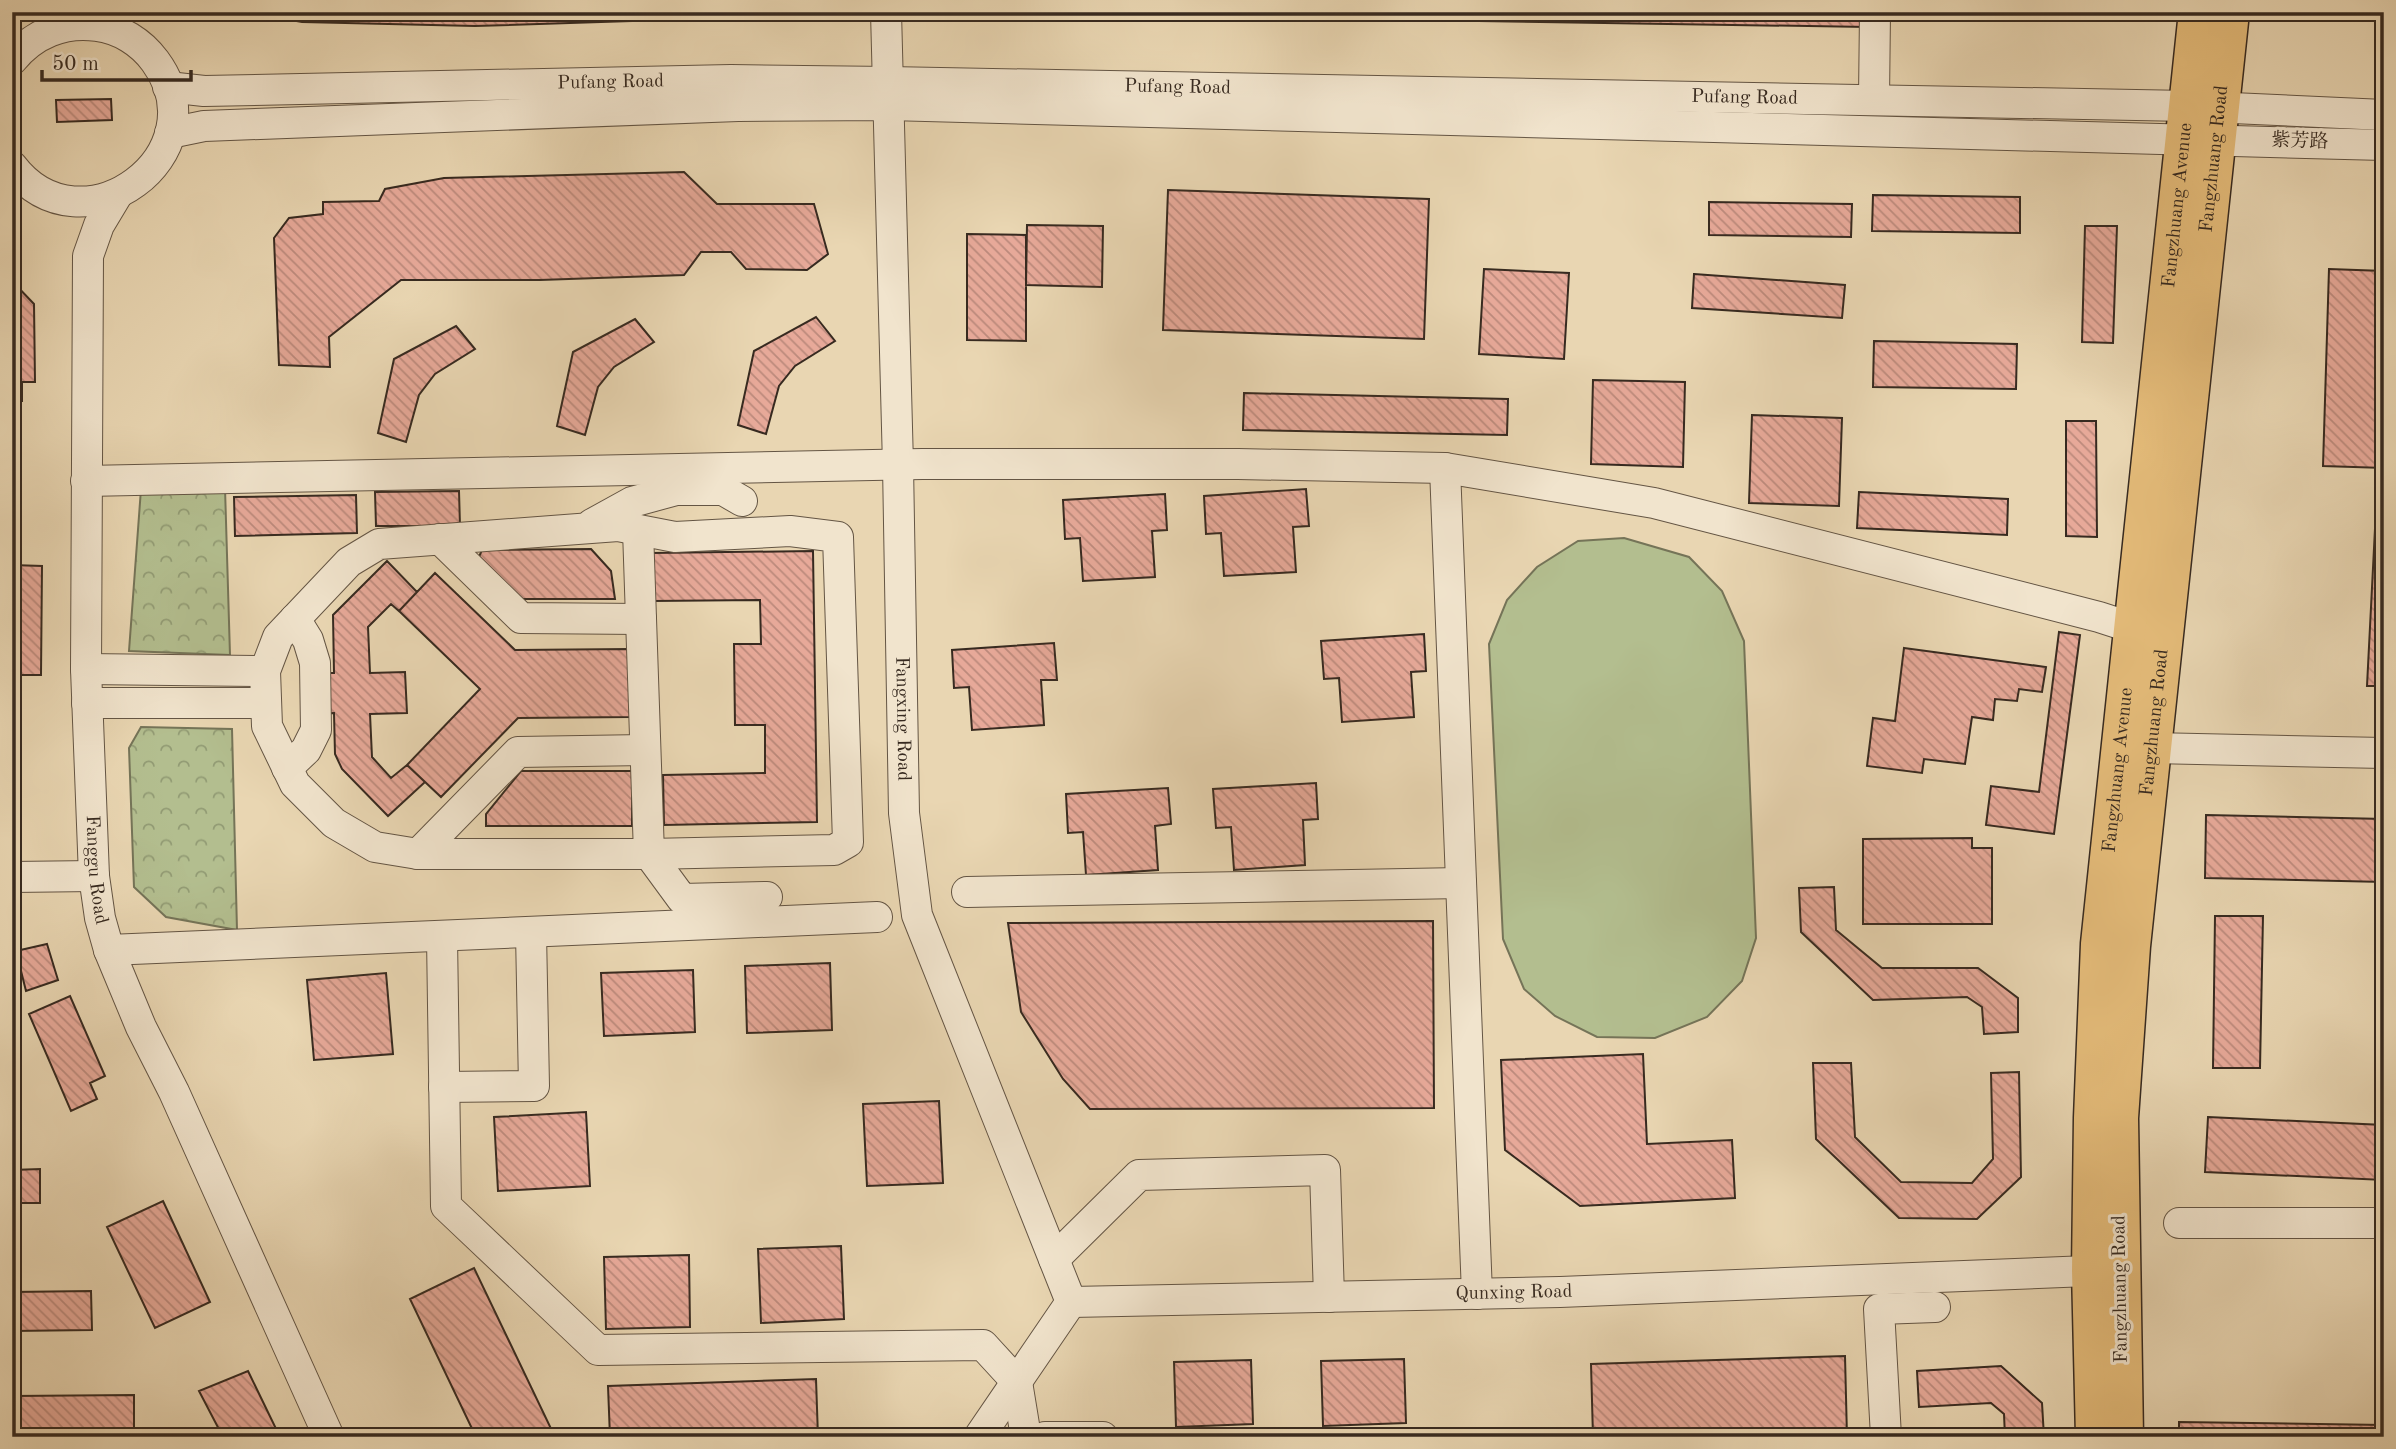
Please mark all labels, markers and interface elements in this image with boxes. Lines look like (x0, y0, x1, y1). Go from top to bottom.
scale bar (42, 38, 191, 82)
text: 50 m (52, 54, 99, 75)
street label: Pufang Road (557, 72, 664, 93)
street label: Pufang Road (1124, 77, 1231, 98)
street label: Fangzhuang Road (2197, 84, 2232, 233)
street label: Pufang Road (1691, 87, 1798, 108)
street label: Fangzhuang Avenue (2160, 122, 2196, 289)
street label: 紫芳路 (2271, 129, 2329, 152)
street label: Fangzhuang Road (2137, 648, 2172, 797)
street label: Fangxing Road (892, 656, 913, 781)
street label: Fangzhuang Avenue (2100, 687, 2136, 854)
street label: Fanggu Road (82, 815, 111, 927)
street label: Fangzhuang Road (2110, 1215, 2132, 1363)
street label: Qunxing Road (1455, 1282, 1573, 1304)

